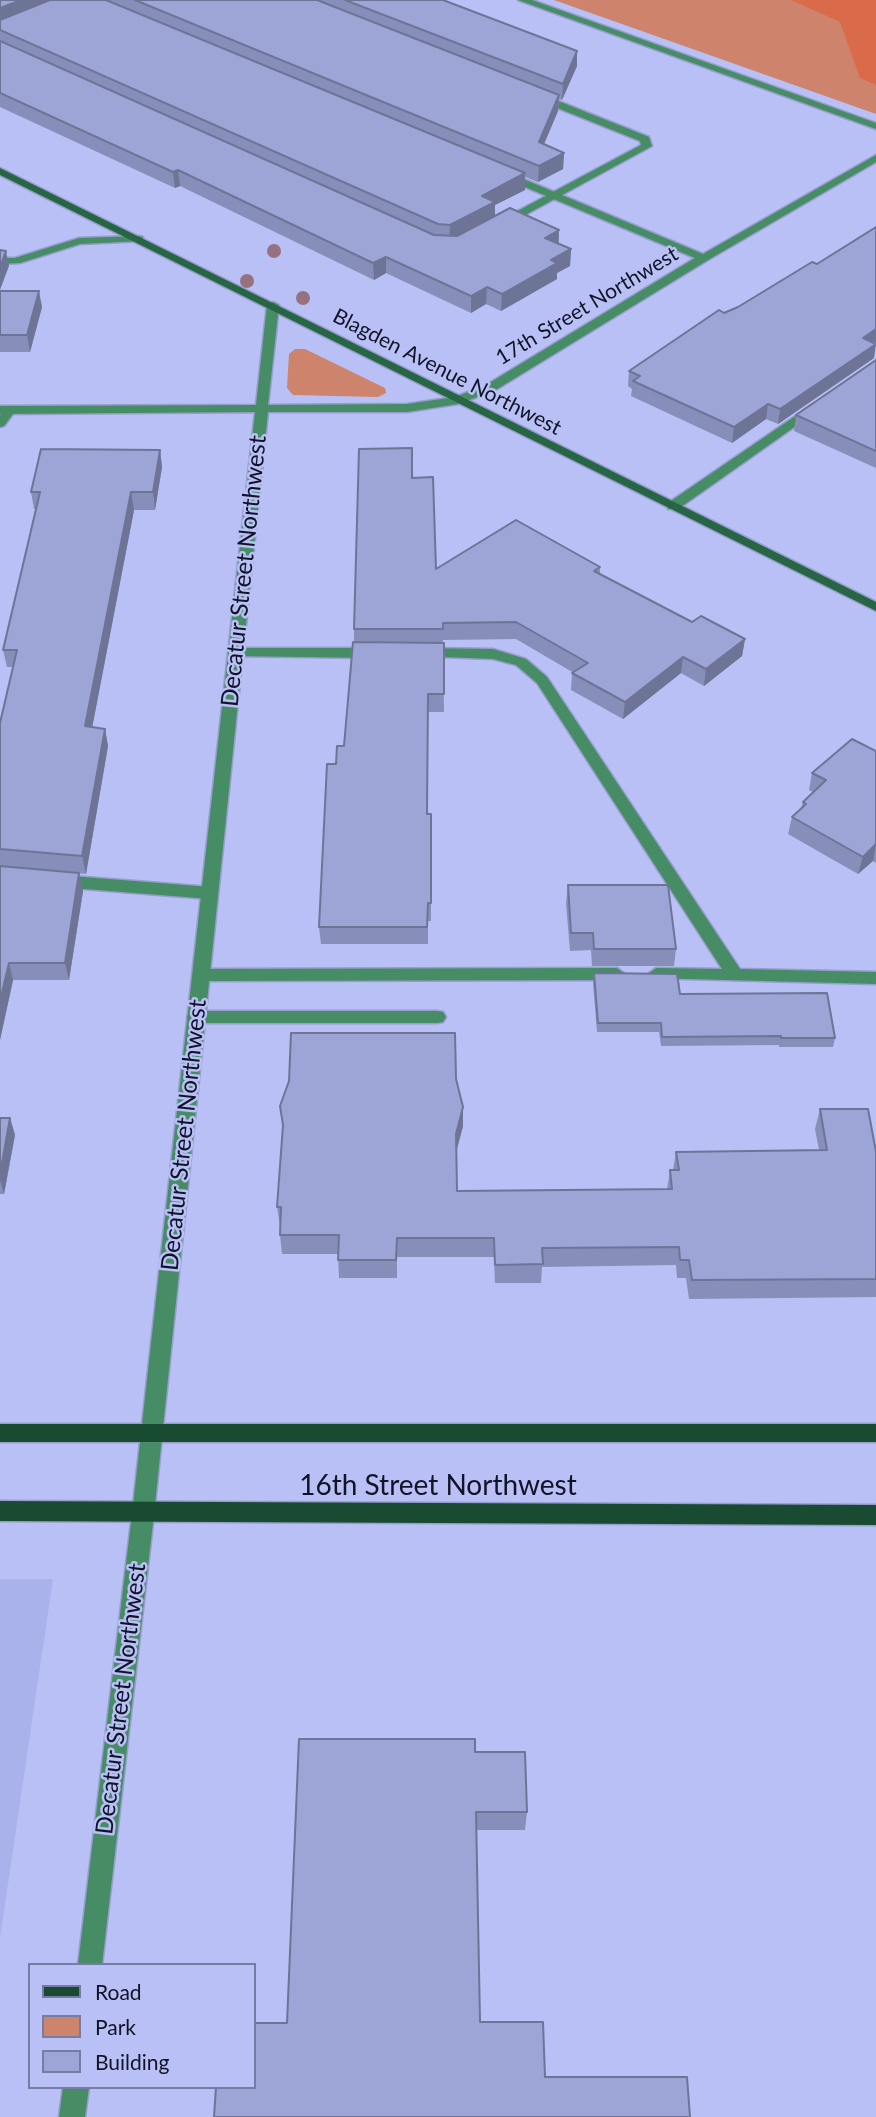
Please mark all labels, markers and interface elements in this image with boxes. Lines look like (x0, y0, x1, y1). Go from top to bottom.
street label: 17th Street Northwest (491, 242, 683, 370)
street label: Blagden Avenue Northwest (329, 303, 565, 441)
street label: Decatur Street Northwest (215, 434, 273, 708)
street label: Decatur Street Northwest (155, 998, 213, 1272)
street label: 16th Street Northwest (299, 1469, 577, 1503)
street label: Decatur Street Northwest (90, 1562, 152, 1836)
legend (28, 1963, 256, 2089)
text: Road (95, 1979, 142, 2004)
text: Park (95, 2014, 136, 2039)
text: Building (95, 2049, 170, 2074)

